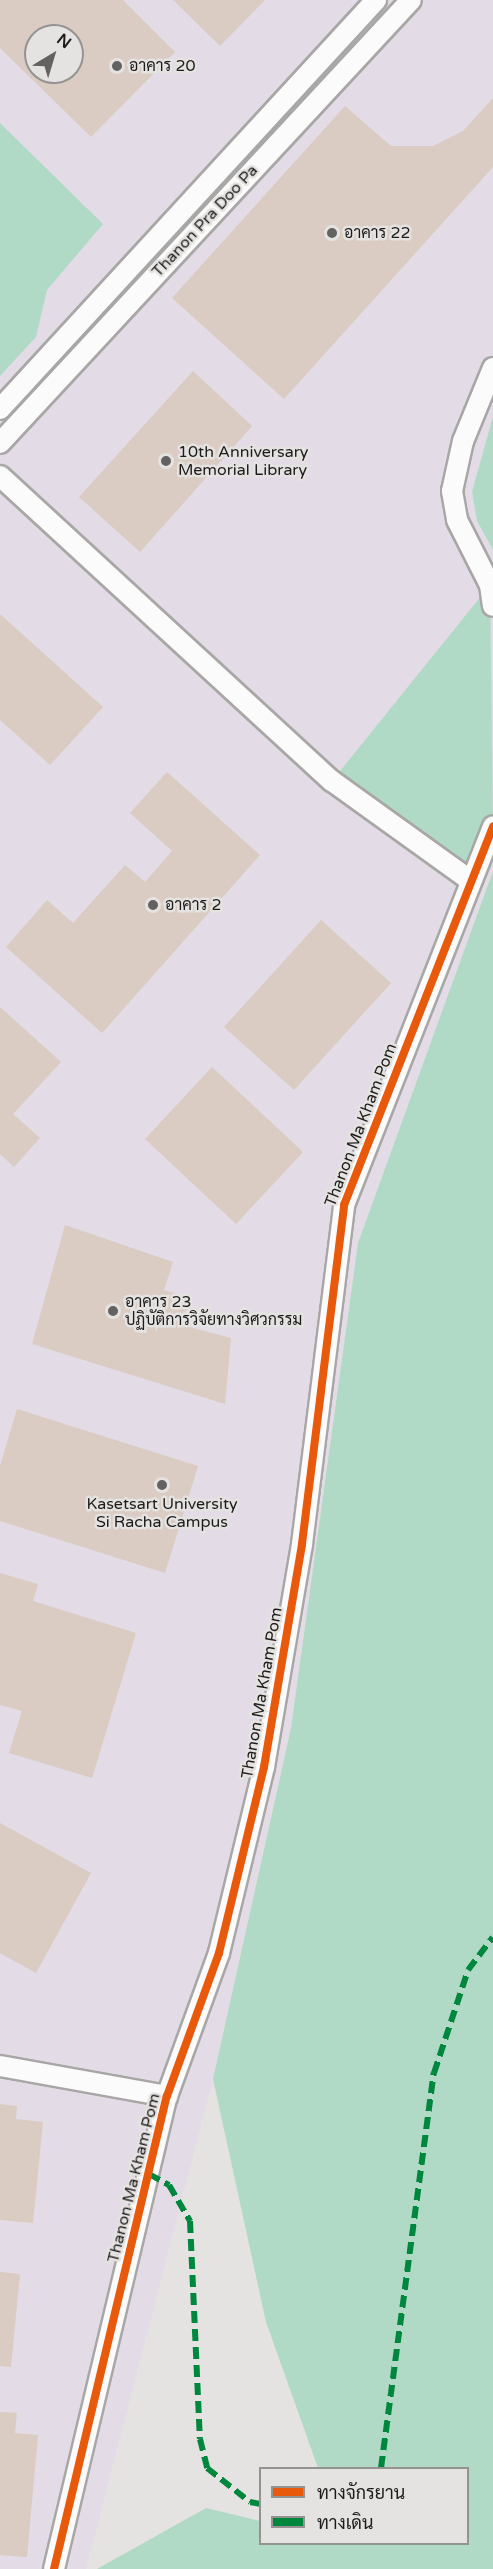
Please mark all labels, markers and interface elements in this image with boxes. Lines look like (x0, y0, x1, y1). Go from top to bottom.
north arrow (24, 24, 84, 84)
text: N (53, 30, 75, 53)
place label: อาคาร 20 (129, 56, 196, 76)
marker: อาคาร 20 (110, 59, 124, 73)
street label: Thanon Pra Doo Pa (148, 161, 262, 281)
place label: อาคาร 22 (344, 223, 411, 243)
marker: อาคาร 22 (325, 226, 339, 240)
place label: 10th Anniversary Memorial Library (178, 442, 308, 480)
marker: 10th Anniversary Memorial Library (159, 454, 173, 468)
place label: อาคาร 2 (165, 895, 222, 915)
marker: อาคาร 2 (146, 898, 160, 912)
street label: Thanon Ma Kham Pom (321, 1041, 401, 1209)
place label: อาคาร 23 ปฏิบัติการวิจัยทางวิศวกรรม (125, 1292, 302, 1330)
marker: อาคาร 23 ปฏิบัติการวิจัยทางวิศวกรรม (106, 1304, 120, 1318)
marker: Kasetsart University Si Racha Campus (155, 1478, 169, 1492)
place label: Kasetsart University Si Racha Campus (86, 1494, 238, 1532)
street label: Thanon Ma Kham Pom (237, 1606, 287, 1780)
street label: Thanon Ma Kham Pom (104, 2091, 164, 2265)
legend (259, 2467, 469, 2545)
text: ทางจักรยาน (317, 2482, 405, 2504)
text: ทางเดิน (317, 2512, 373, 2534)

